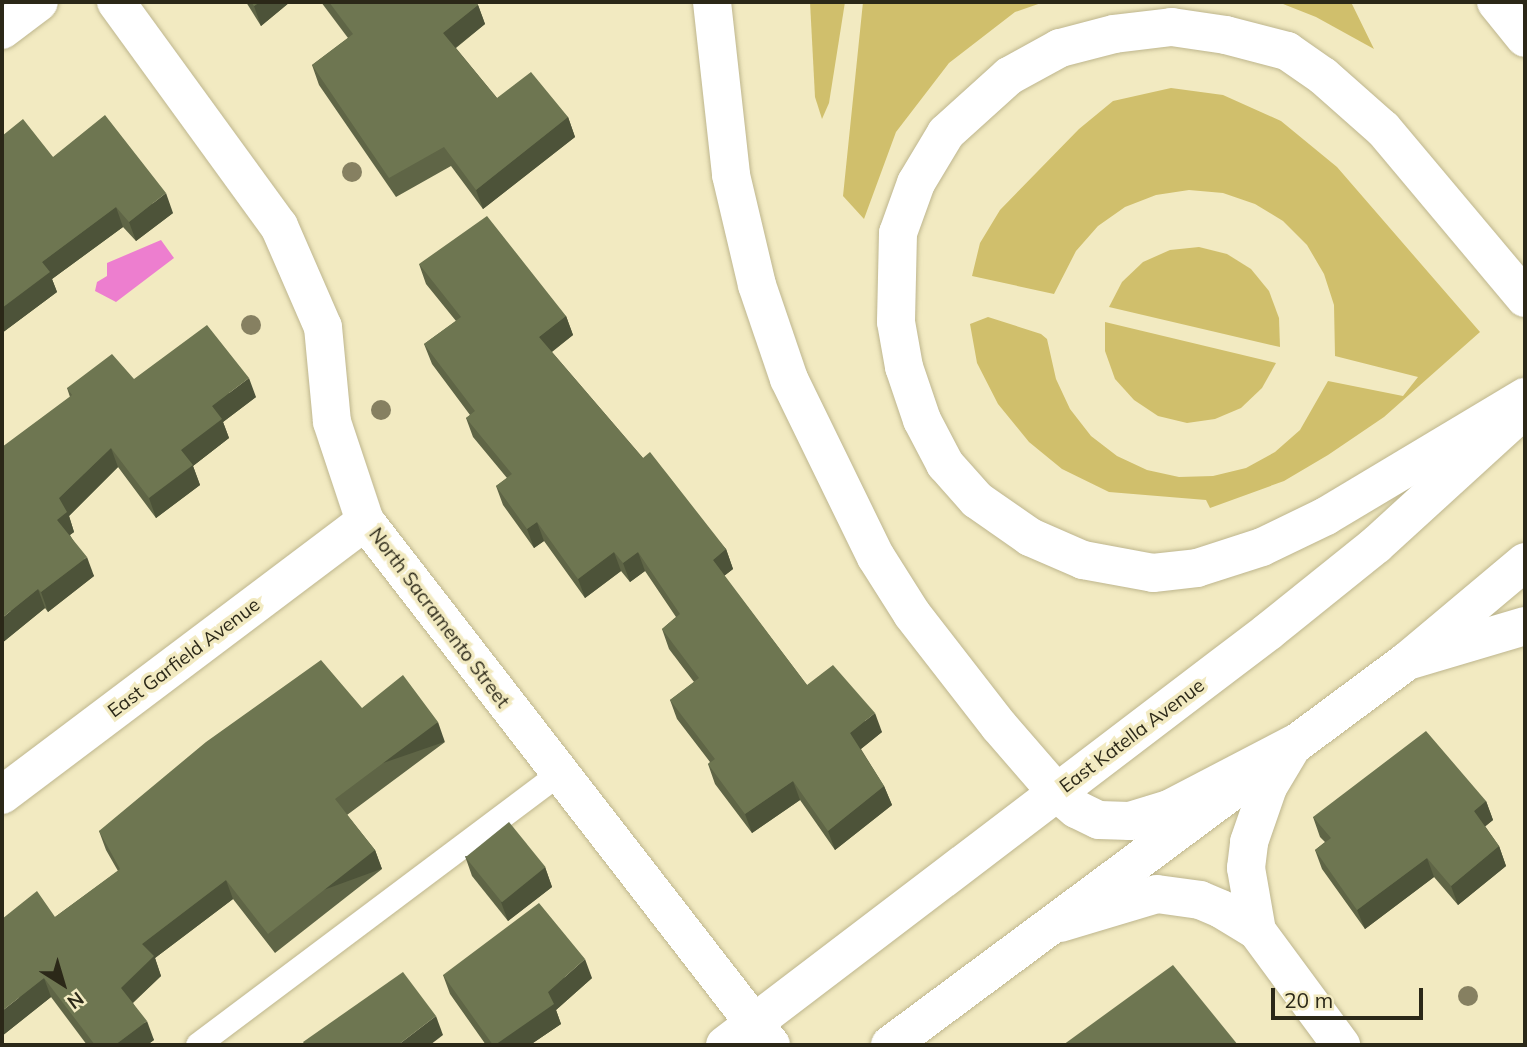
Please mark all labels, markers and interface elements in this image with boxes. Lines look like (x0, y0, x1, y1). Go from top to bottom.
street label: North Sacramento Street (364, 524, 514, 712)
street label: East Garfield Avenue (104, 593, 264, 723)
street label: East Katella Avenue (1055, 674, 1209, 798)
north arrow (28, 949, 98, 1019)
scale bar (1275, 974, 1427, 1018)
text: N (63, 987, 89, 1015)
text: 20 m (1284, 987, 1333, 1013)

